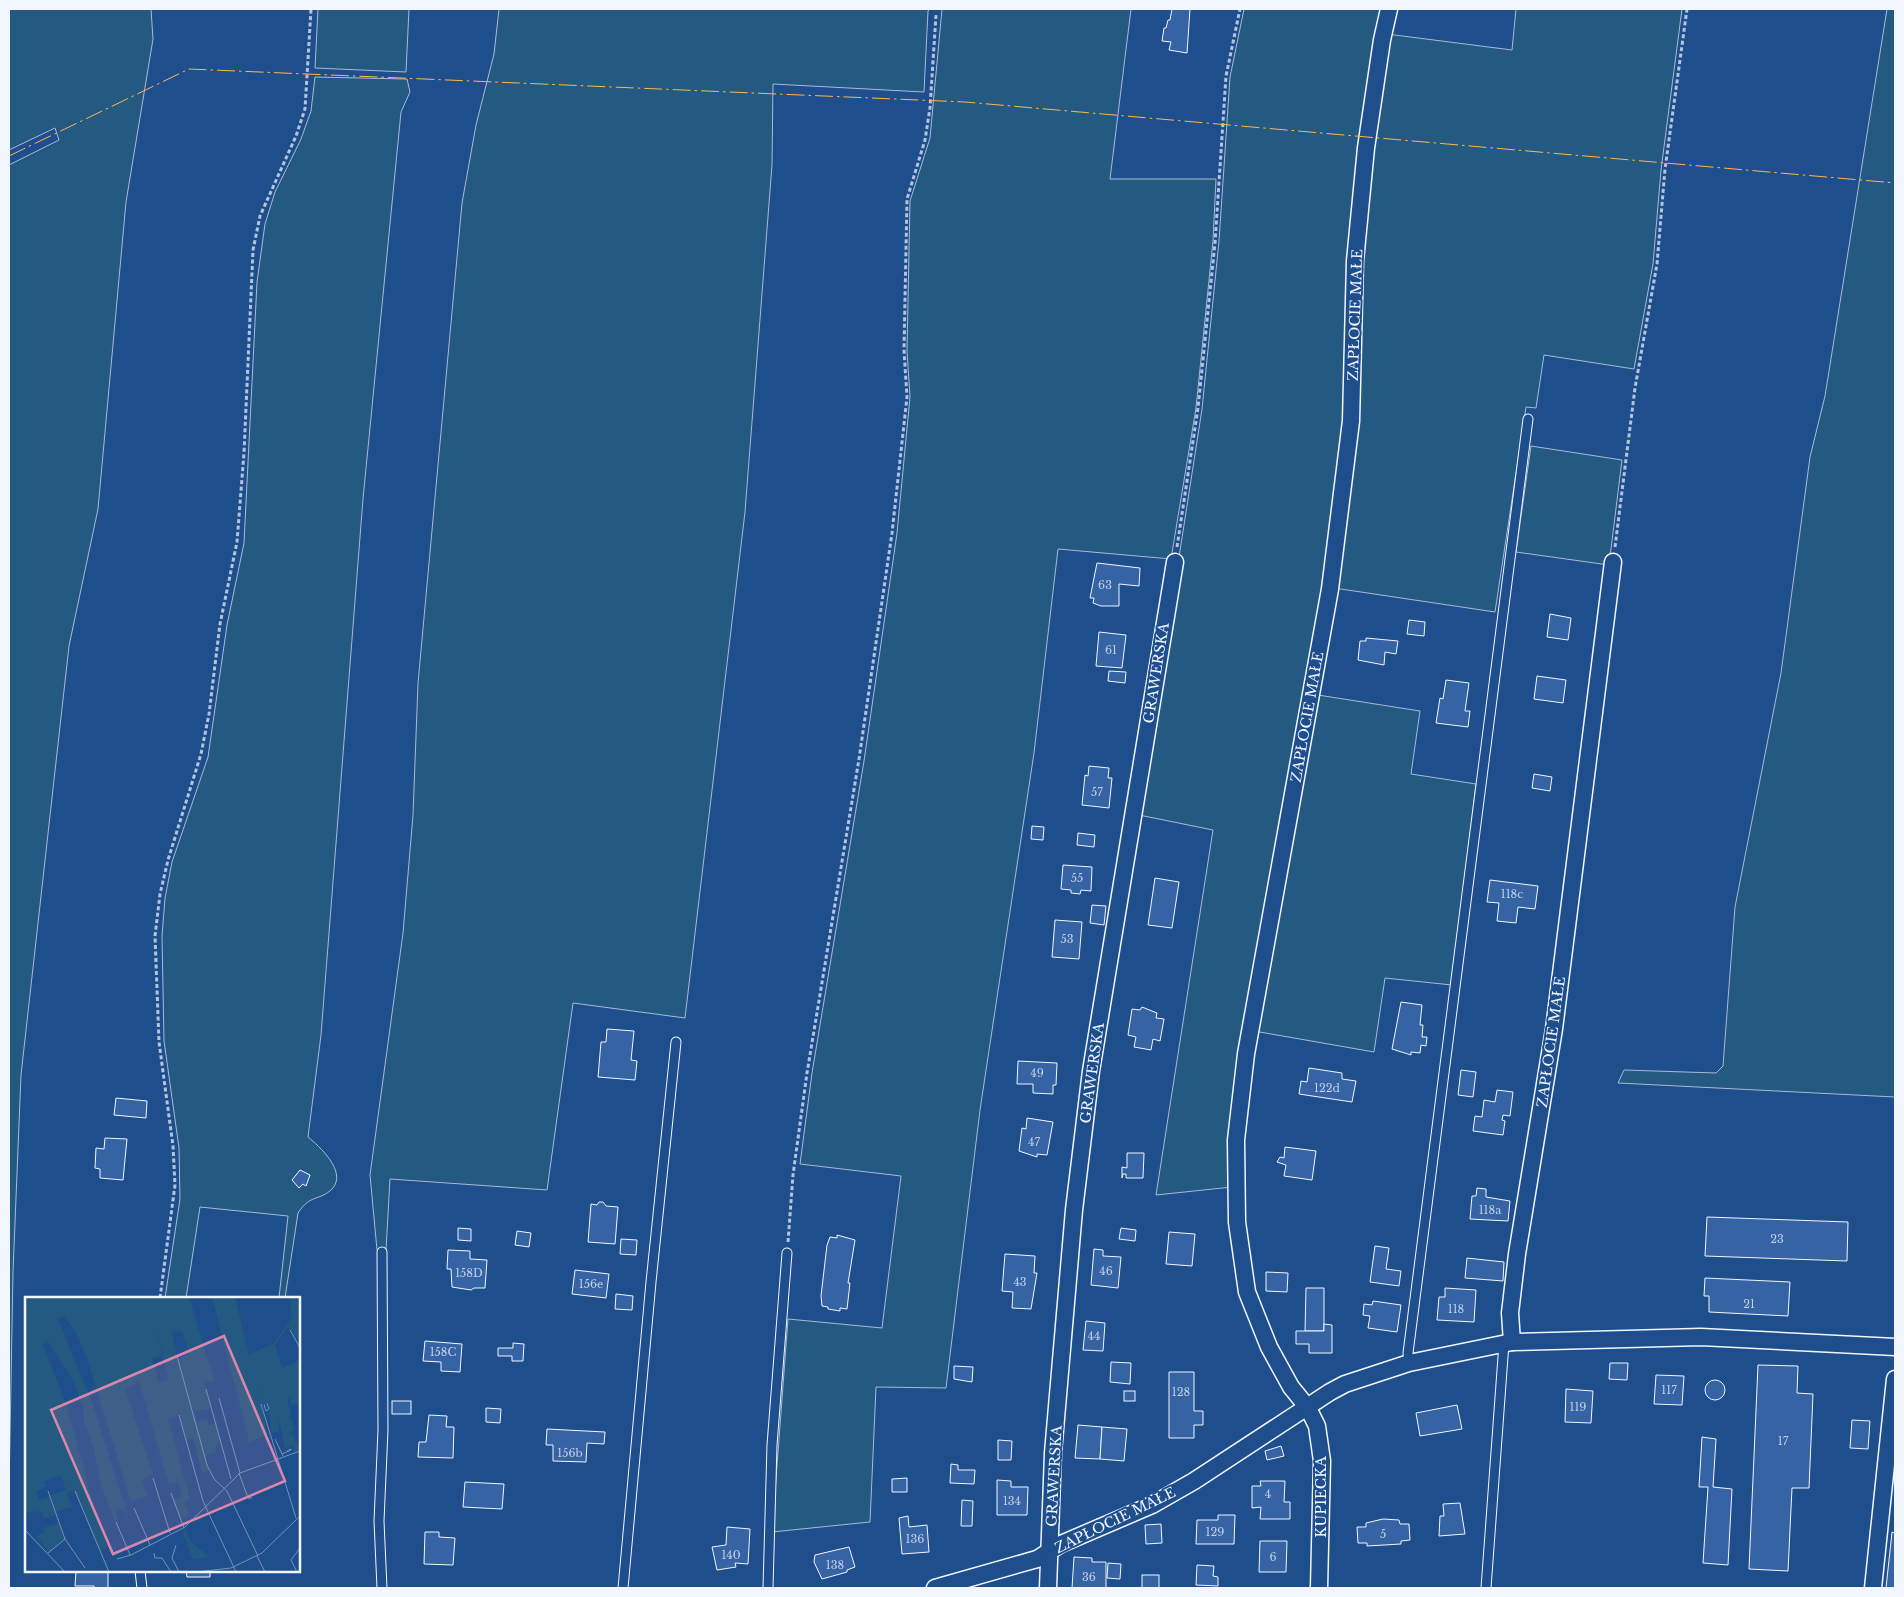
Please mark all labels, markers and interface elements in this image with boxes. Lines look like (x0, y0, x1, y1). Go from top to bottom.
street label: ZAPŁOCIE MAŁE (1344, 249, 1366, 381)
house number: 63 (1098, 578, 1112, 592)
street label: GRAWERSKA (1139, 621, 1173, 725)
house number: 61 (1105, 643, 1117, 657)
street label: ZAPŁOCIE MAŁE (1287, 650, 1327, 784)
house number: 57 (1091, 785, 1103, 799)
house number: 55 (1071, 871, 1083, 885)
house number: 118c (1501, 887, 1523, 901)
house number: 53 (1060, 932, 1074, 946)
street label: ZAPŁOCIE MAŁE (1533, 975, 1569, 1109)
street label: GRAWERSKA (1076, 1021, 1108, 1124)
house number: 49 (1030, 1066, 1044, 1080)
house number: 122d (1314, 1081, 1341, 1095)
house number: 47 (1028, 1135, 1040, 1149)
house number: 118a (1479, 1203, 1502, 1217)
house number: 23 (1770, 1232, 1784, 1246)
house number: 46 (1099, 1264, 1113, 1278)
house number: 158D (455, 1266, 483, 1280)
house number: 43 (1013, 1275, 1027, 1289)
house number: 156e (579, 1277, 603, 1291)
inset map (25, 1297, 300, 1572)
house number: 21 (1743, 1297, 1755, 1311)
house number: 118 (1448, 1302, 1464, 1316)
house number: 44 (1088, 1329, 1100, 1343)
house number: 158C (430, 1345, 456, 1359)
house number: 117 (1661, 1383, 1677, 1397)
house number: 128 (1172, 1385, 1190, 1399)
house number: 119 (1570, 1400, 1586, 1414)
street label: GRAWERSKA (1042, 1425, 1066, 1527)
house number: 17 (1778, 1434, 1789, 1448)
house number: 156b (557, 1446, 583, 1460)
street label: KUPIECKA (1312, 1456, 1330, 1538)
street label: ZAPŁOCIE MAŁE (1052, 1483, 1178, 1557)
house number: 4 (1265, 1487, 1271, 1501)
house number: 134 (1003, 1494, 1021, 1508)
house number: 129 (1206, 1525, 1224, 1539)
house number: 5 (1380, 1527, 1386, 1541)
house number: 136 (906, 1532, 924, 1546)
house number: 140 (721, 1548, 741, 1562)
house number: 6 (1269, 1550, 1277, 1564)
house number: 138 (826, 1558, 844, 1572)
house number: 36 (1082, 1570, 1096, 1584)

